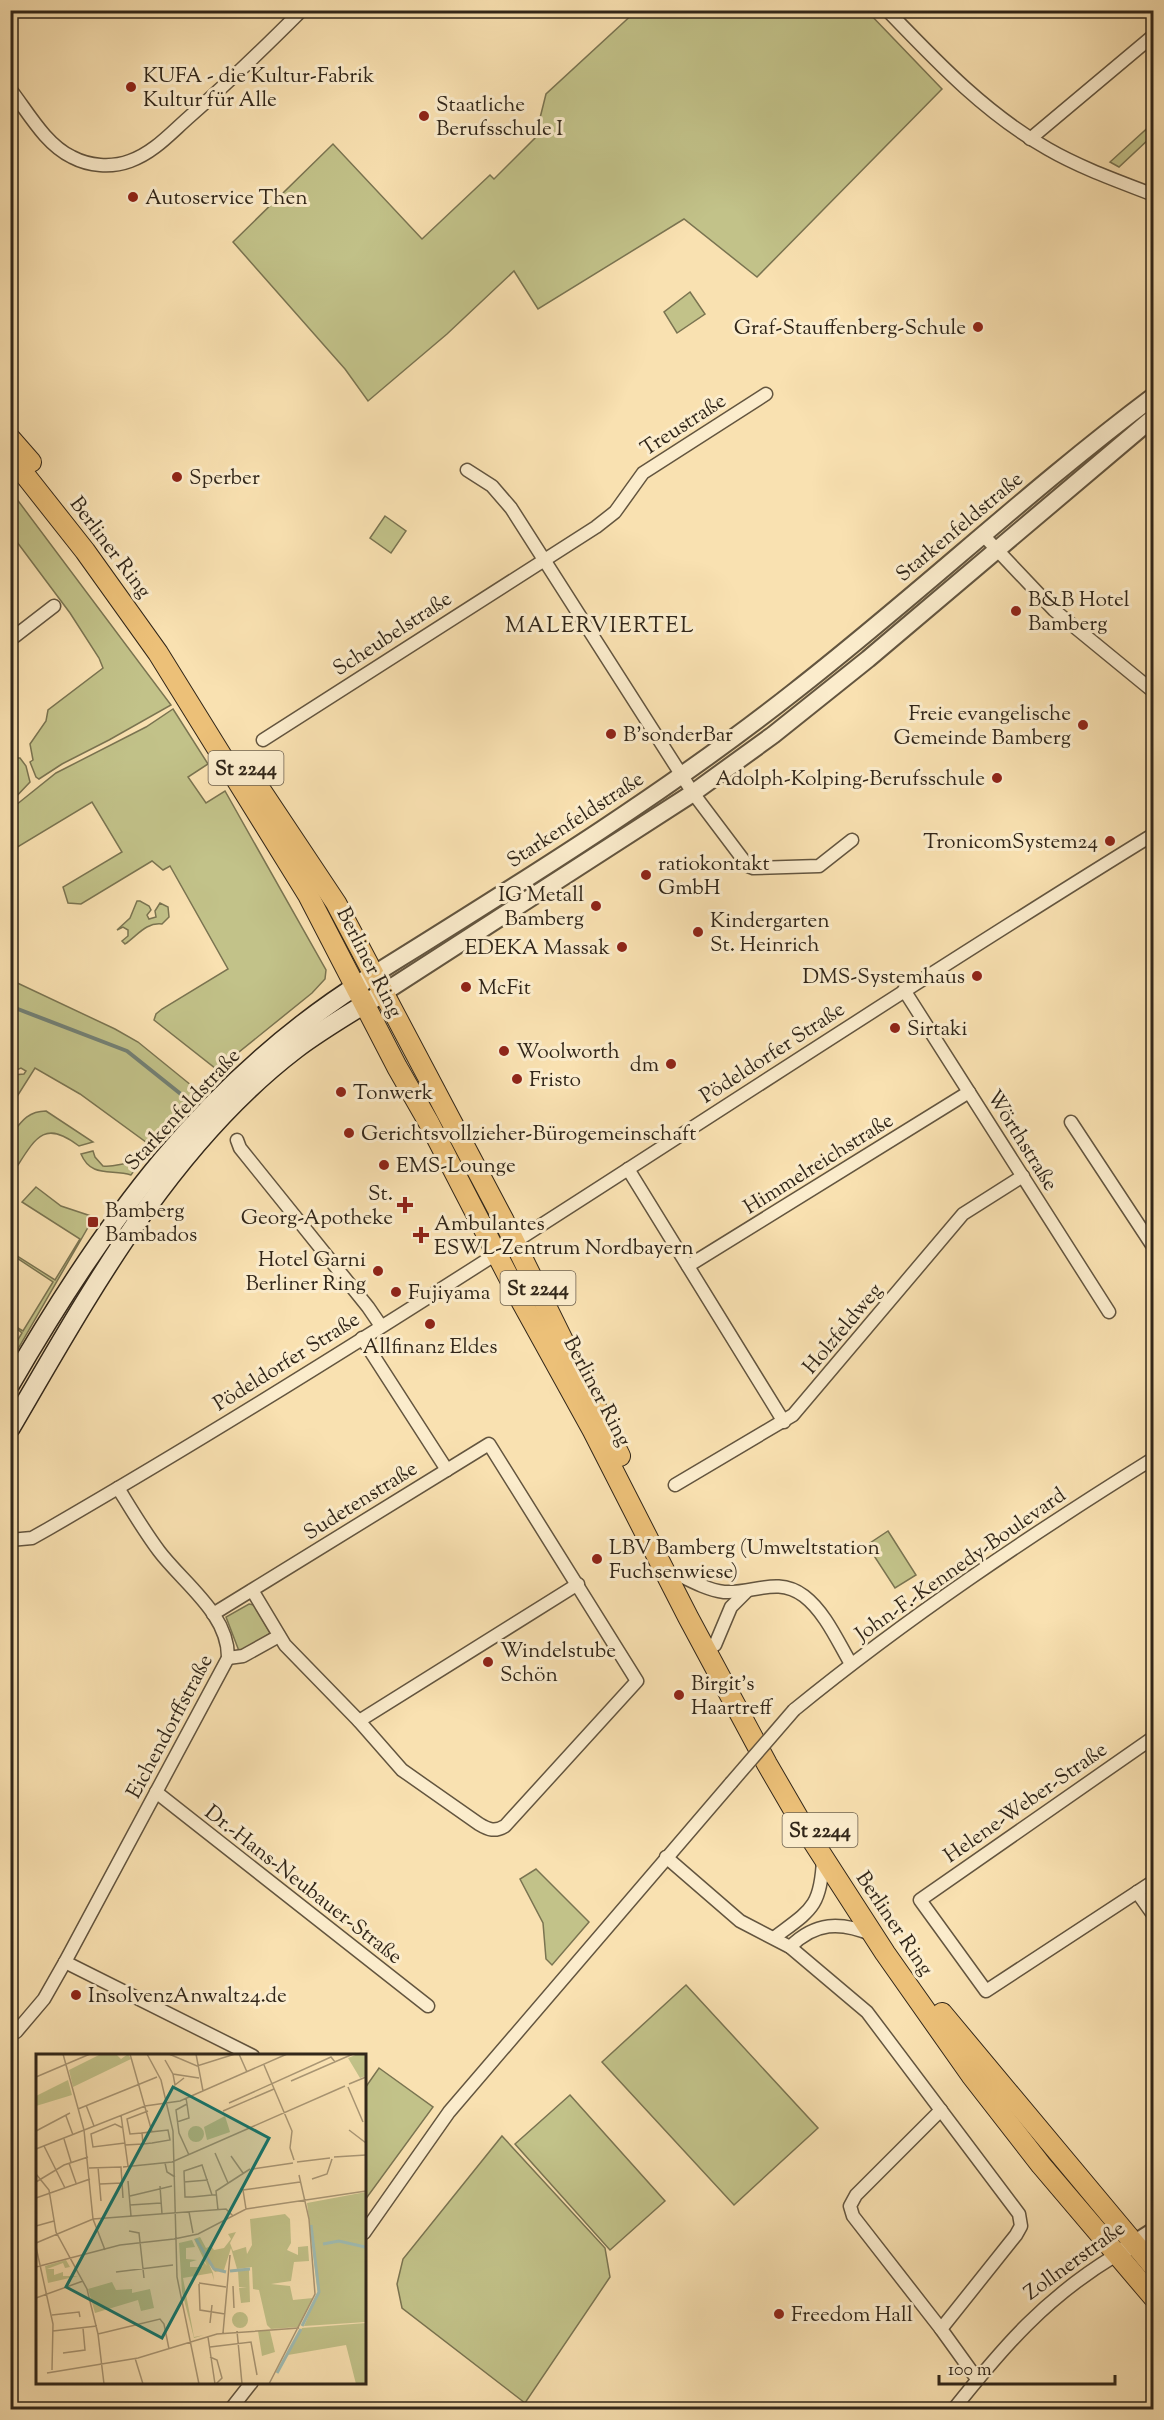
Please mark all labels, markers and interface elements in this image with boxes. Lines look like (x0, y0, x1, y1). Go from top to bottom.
place label: KUFA - die Kultur-Fabrik Kultur für Alle (143, 62, 375, 116)
marker: KUFA - die Kultur-Fabrik Kultur für Alle (124, 80, 138, 94)
place label: Staatliche Berufsschule I (436, 91, 563, 145)
marker: Staatliche Berufsschule I (417, 109, 431, 123)
place label: Autoservice Then (145, 184, 308, 214)
marker: Autoservice Then (126, 190, 140, 204)
place label: Graf-Stauffenberg-Schule (734, 314, 966, 344)
marker: Graf-Stauffenberg-Schule (971, 320, 985, 334)
street label: Treustraße (635, 387, 733, 465)
place label: Sperber (189, 464, 260, 494)
street label: Starkenfeldstraße (890, 465, 1030, 590)
marker: Sperber (170, 470, 184, 484)
street label: Berliner Ring (61, 491, 158, 605)
street label: Scheubelstraße (328, 585, 459, 684)
place label: B&B Hotel Bamberg (1028, 586, 1130, 640)
marker: B&B Hotel Bamberg (1009, 604, 1023, 618)
district label: MALERVIERTEL (505, 611, 695, 643)
place label: Freie evangelische Gemeinde Bamberg (894, 700, 1071, 754)
marker: Freie evangelische Gemeinde Bamberg (1076, 718, 1090, 732)
place label: B'sonderBar (623, 721, 733, 751)
marker: B'sonderBar (604, 727, 618, 741)
road number: St 2244 (208, 751, 284, 785)
street label: Starkenfeldstraße (502, 765, 651, 876)
place label: Adolph-Kolping-Berufsschule (715, 765, 985, 795)
marker: Adolph-Kolping-Berufsschule (990, 771, 1004, 785)
place label: TronicomSystem24 (923, 828, 1098, 858)
marker: TronicomSystem24 (1103, 834, 1117, 848)
place label: ratiokontakt GmbH (658, 850, 770, 904)
marker: ratiokontakt GmbH (639, 868, 653, 882)
place label: IG Metall Bamberg (498, 881, 584, 935)
marker: IG Metall Bamberg (589, 899, 603, 913)
street label: Berliner Ring (328, 902, 409, 1023)
place label: Kindergarten St. Heinrich (710, 907, 830, 961)
marker: Kindergarten St. Heinrich (691, 925, 705, 939)
place label: EDEKA Massak (465, 934, 611, 964)
marker: EDEKA Massak (615, 940, 629, 954)
place label: DMS-Systemhaus (802, 963, 965, 993)
marker: DMS-Systemhaus (970, 969, 984, 983)
place label: McFit (478, 974, 531, 1004)
marker: McFit (459, 980, 473, 994)
street label: Pödeldorfer Straße (695, 995, 851, 1112)
place label: Sirtaki (907, 1015, 968, 1045)
marker: Sirtaki (888, 1021, 902, 1035)
place label: Woolworth (516, 1038, 620, 1068)
street label: Starkenfeldstraße (119, 1042, 248, 1178)
marker: Woolworth (497, 1044, 511, 1058)
place label: dm (630, 1051, 659, 1081)
marker: dm (664, 1057, 678, 1071)
place label: Fristo (529, 1066, 581, 1096)
marker: Fristo (510, 1072, 524, 1086)
place label: Tonwerk (353, 1079, 434, 1109)
marker: Tonwerk (334, 1085, 348, 1099)
street label: Wörthstraße (978, 1085, 1064, 1197)
street label: Himmelreichstraße (738, 1107, 900, 1223)
place label: Gerichtsvollzieher-Bürogemeinschaft (361, 1120, 697, 1150)
marker: Gerichtsvollzieher-Bürogemeinschaft (342, 1126, 356, 1140)
place label: EMS-Lounge (396, 1152, 516, 1182)
marker: EMS-Lounge (377, 1158, 391, 1172)
place label: St. Georg-Apotheke (241, 1180, 393, 1234)
place label: Bamberg Bambados (105, 1197, 197, 1251)
marker: St. Georg-Apotheke (398, 1198, 412, 1212)
place label: Ambulantes ESWL-Zentrum Nordbayern (434, 1210, 694, 1264)
marker: Bamberg Bambados (86, 1215, 100, 1229)
marker: Ambulantes ESWL-Zentrum Nordbayern (412, 1226, 430, 1244)
place label: Hotel Garni Berliner Ring (246, 1246, 366, 1300)
marker: Hotel Garni Berliner Ring (371, 1264, 385, 1278)
road number: St 2244 (500, 1271, 576, 1305)
street label: Holzfeldweg (796, 1277, 891, 1381)
place label: Fujiyama (408, 1279, 491, 1309)
marker: Fujiyama (389, 1285, 403, 1299)
street label: Pödeldorfer Straße (208, 1306, 366, 1420)
marker: Allfinanz Eldes (423, 1317, 437, 1331)
street label: Berliner Ring (555, 1332, 638, 1452)
place label: Allfinanz Eldes (362, 1333, 498, 1363)
street label: Sudetenstraße (298, 1455, 424, 1549)
street label: John-F.-Kennedy-Boulevard (849, 1481, 1073, 1651)
place label: LBV Bamberg (Umweltstation Fuchsenwiese) (609, 1534, 880, 1588)
marker: LBV Bamberg (Umweltstation Fuchsenwiese) (590, 1552, 604, 1566)
place label: Windelstube Schön (500, 1637, 616, 1691)
street label: Eichendorffstraße (120, 1649, 221, 1804)
marker: Windelstube Schön (481, 1655, 495, 1669)
place label: Birgit's Haartreff (691, 1670, 773, 1724)
marker: Birgit's Haartreff (672, 1688, 686, 1702)
street label: Helene-Weber-Straße (938, 1736, 1114, 1871)
street label: Dr.-Hans-Neubauer-Straße (197, 1799, 408, 1973)
road number: St 2244 (782, 1813, 858, 1847)
street label: Berliner Ring (847, 1866, 939, 1982)
place label: InsolvenzAnwalt24.de (88, 1982, 287, 2012)
marker: InsolvenzAnwalt24.de (69, 1988, 83, 2002)
inset map (36, 2054, 366, 2384)
street label: Zollnerstraße (1018, 2215, 1132, 2309)
place label: Freedom Hall (791, 2301, 913, 2331)
marker: Freedom Hall (772, 2307, 786, 2321)
scale bar (939, 2348, 1114, 2386)
text: 100 m (948, 2358, 992, 2384)

